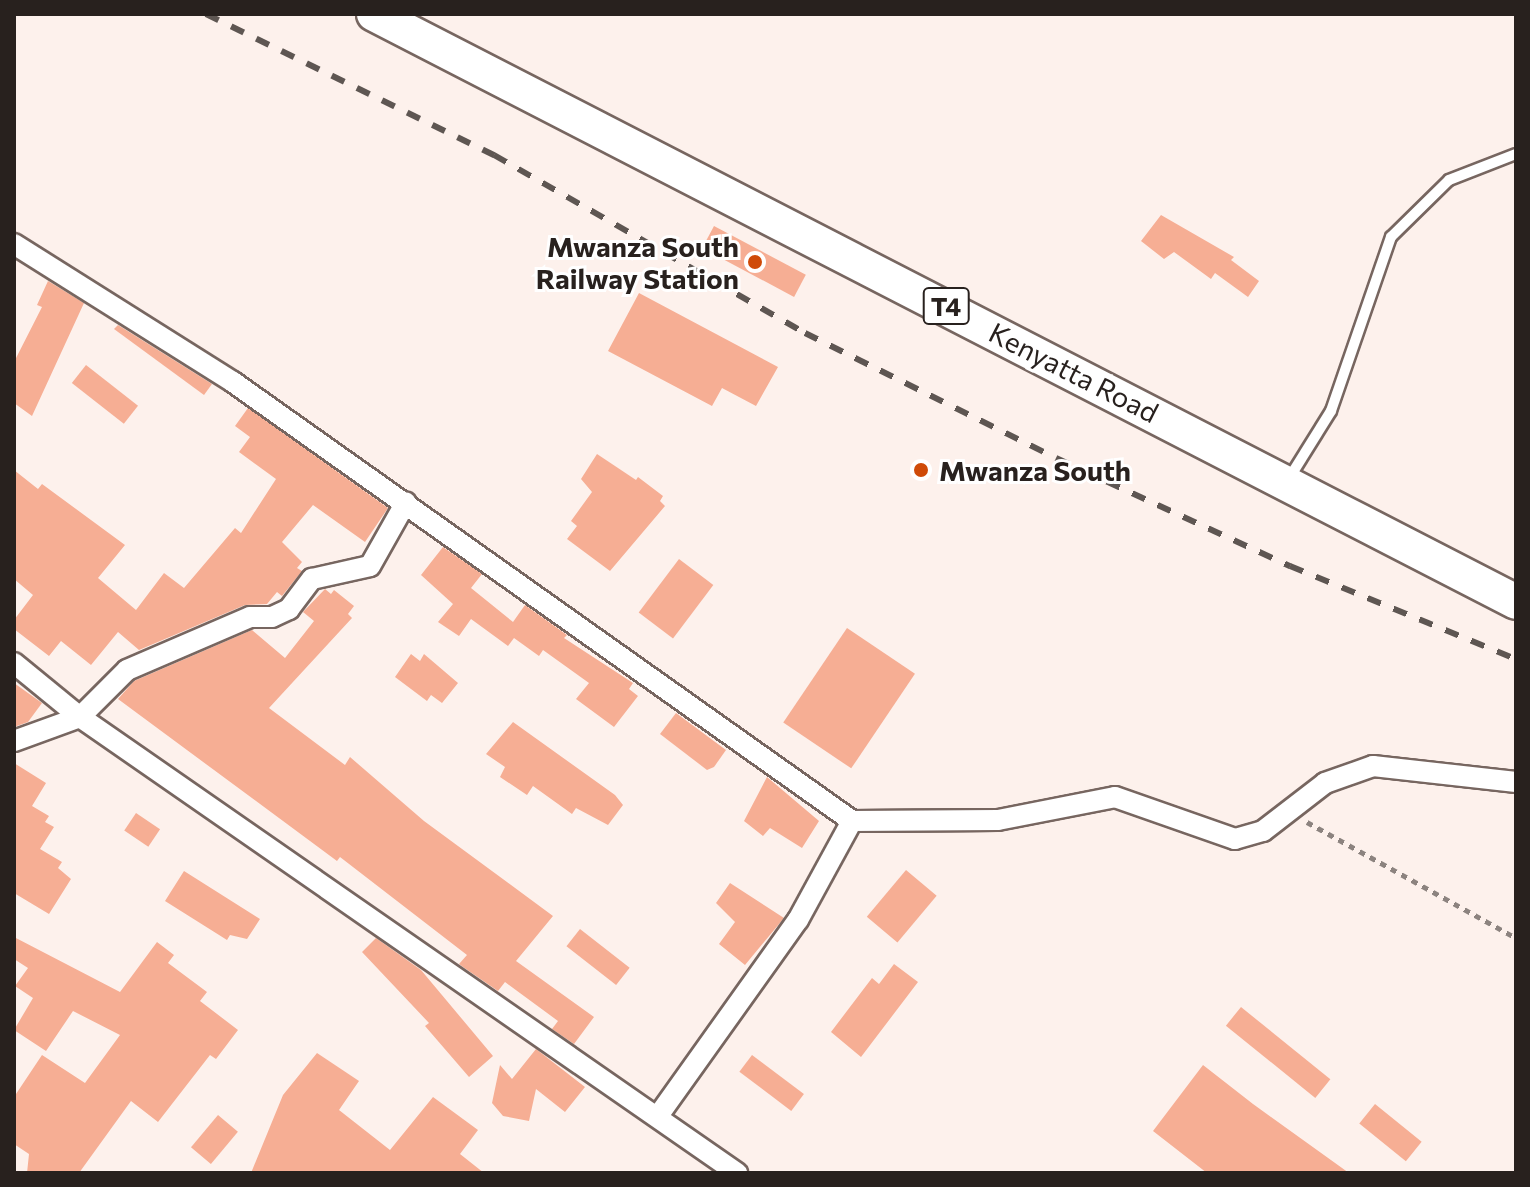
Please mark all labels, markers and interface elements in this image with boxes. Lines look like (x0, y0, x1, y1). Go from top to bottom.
place label: Mwanza South Railway Station (536, 229, 739, 295)
marker: Mwanza South Railway Station (746, 253, 764, 271)
road number: T4 (922, 284, 970, 328)
street label: Kenyatta Road (984, 315, 1164, 429)
place label: Mwanza South (939, 453, 1131, 487)
marker: Mwanza South (910, 459, 932, 481)

